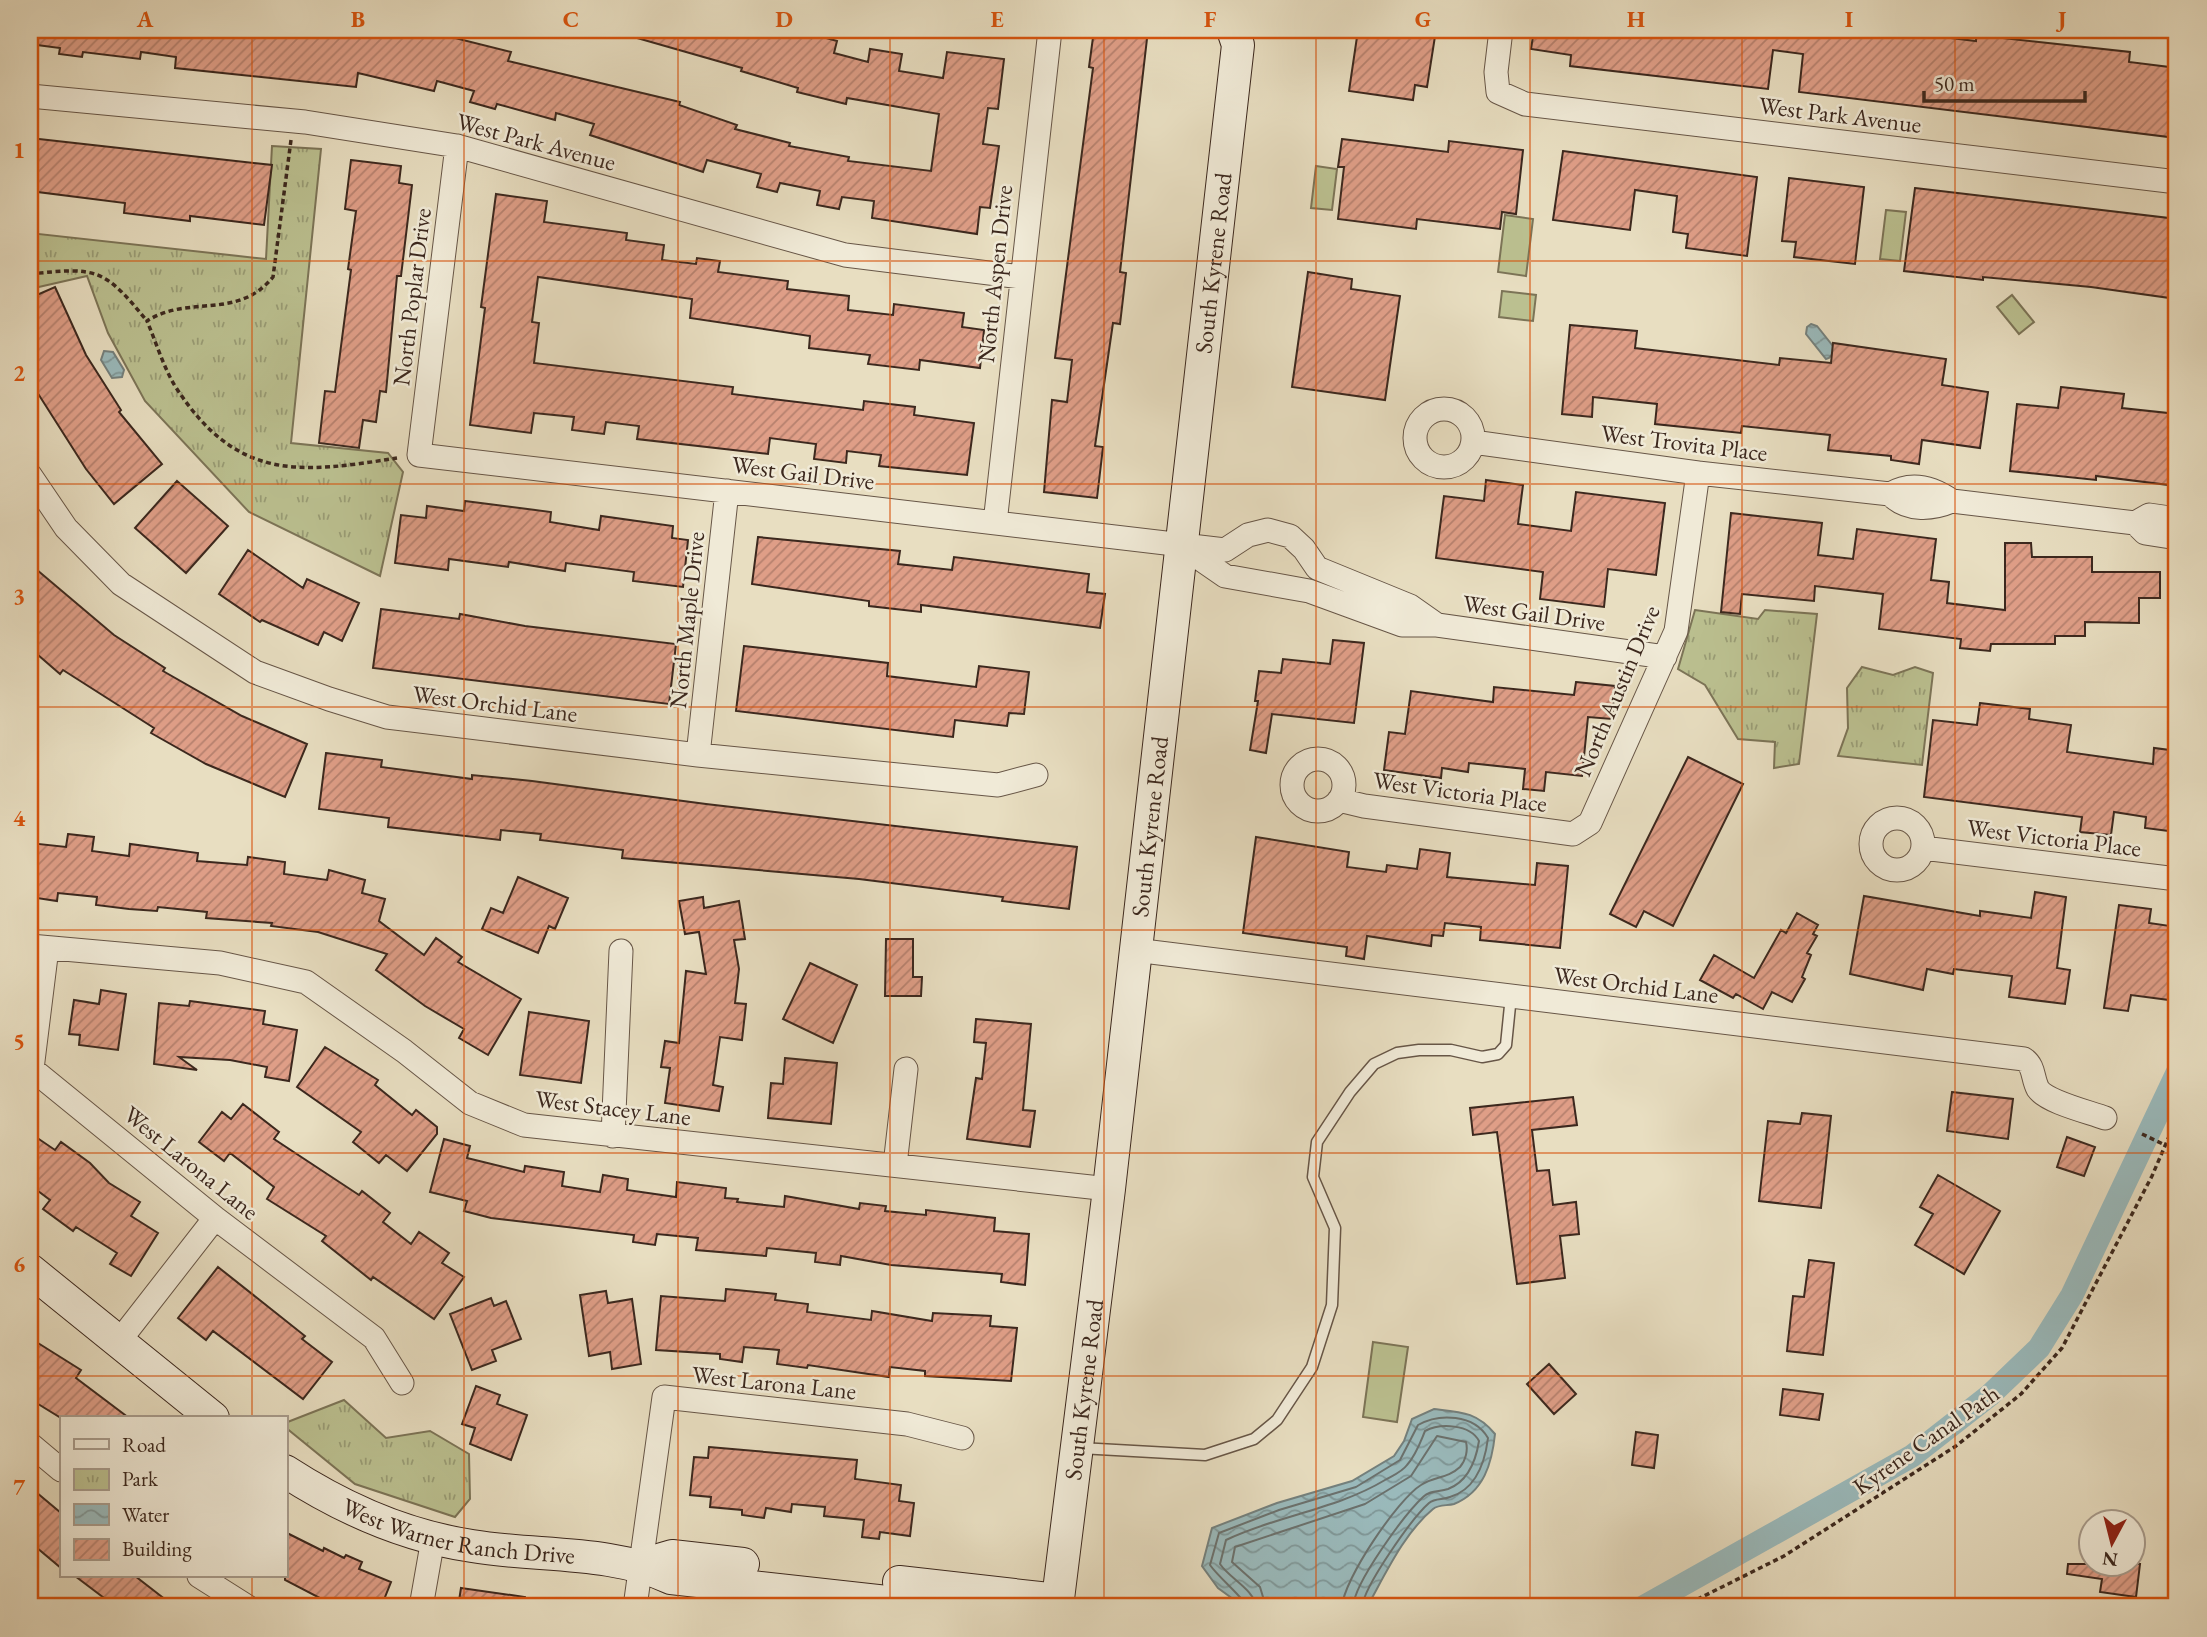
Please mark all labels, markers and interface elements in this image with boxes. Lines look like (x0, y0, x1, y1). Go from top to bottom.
text: A (136, 4, 154, 34)
text: B (351, 4, 365, 34)
text: C (563, 4, 579, 34)
text: D (775, 4, 793, 34)
text: E (990, 4, 1004, 34)
text: F (1204, 4, 1217, 34)
text: G (1415, 4, 1431, 34)
text: H (1627, 4, 1645, 34)
text: I (1845, 4, 1853, 34)
text: J (2056, 4, 2067, 34)
scale bar (1924, 60, 2084, 104)
text: 50 m (1934, 70, 1975, 97)
street label: West Park Avenue (1757, 89, 1923, 140)
street label: West Park Avenue (453, 105, 619, 178)
text: 1 (13, 135, 25, 165)
street label: South Kyrene Road (1187, 170, 1239, 355)
street label: North Aspen Drive (970, 184, 1019, 364)
street label: North Poplar Drive (385, 206, 438, 388)
text: 2 (13, 358, 25, 388)
street label: West Trovita Place (1599, 417, 1769, 468)
street label: West Gail Drive (730, 448, 876, 497)
street label: North Maple Drive (662, 530, 711, 710)
text: 3 (13, 581, 25, 611)
street label: West Gail Drive (1461, 587, 1607, 638)
street label: North Austin Drive (1567, 601, 1667, 781)
street label: West Orchid Lane (411, 678, 579, 729)
street label: South Kyrene Road (1124, 734, 1175, 919)
street label: West Victoria Place (1371, 764, 1549, 819)
text: 4 (13, 803, 26, 833)
street label: West Victoria Place (1965, 811, 2143, 864)
street label: West Orchid Lane (1552, 959, 1720, 1010)
text: 5 (13, 1026, 25, 1056)
street label: West Stacey Lane (533, 1083, 693, 1132)
street label: West Larona Lane (117, 1099, 265, 1227)
text: 6 (13, 1249, 25, 1279)
street label: South Kyrene Road (1057, 1297, 1110, 1482)
street label: West Larona Lane (690, 1358, 858, 1407)
street label: Kyrene Canal Path (1846, 1378, 2005, 1502)
legend (60, 1416, 287, 1578)
text: Road (122, 1431, 166, 1458)
text: Park (122, 1465, 159, 1492)
text: 7 (13, 1472, 26, 1502)
street label: West Warner Ranch Drive (337, 1490, 576, 1571)
text: Water (122, 1501, 169, 1528)
north arrow (2078, 1508, 2148, 1578)
text: Building (122, 1535, 192, 1562)
text: N (2100, 1546, 2119, 1573)

